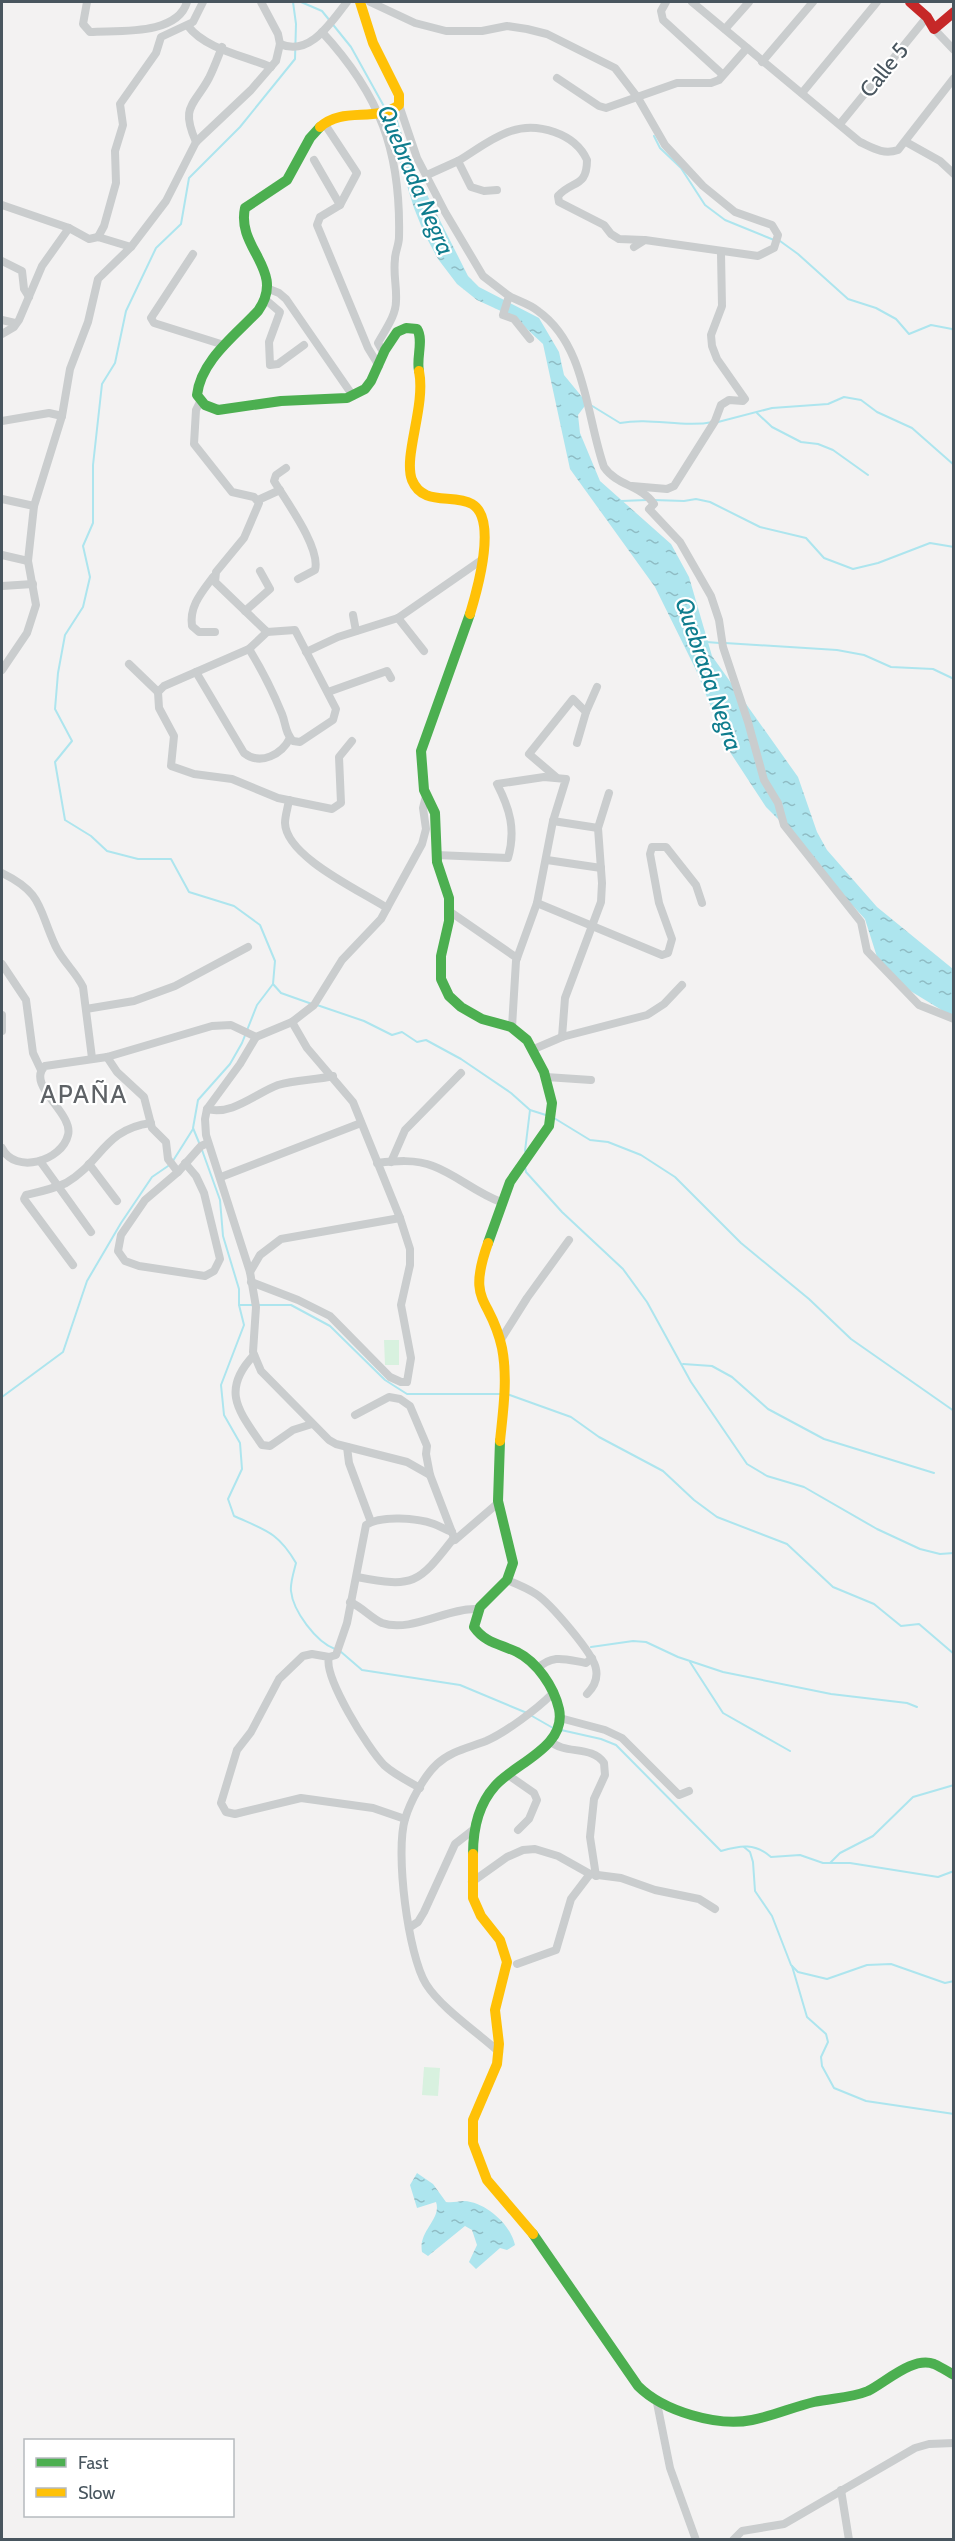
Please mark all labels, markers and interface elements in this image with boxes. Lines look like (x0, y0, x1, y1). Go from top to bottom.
street label: Calle 5 (854, 37, 914, 103)
water label: Quebrada Negra (371, 101, 461, 259)
water label: Quebrada Negra (669, 594, 749, 754)
district label: APAÑA (40, 1078, 128, 1110)
legend (24, 2439, 234, 2517)
text: Fast (78, 2452, 109, 2474)
text: Slow (78, 2482, 115, 2504)

